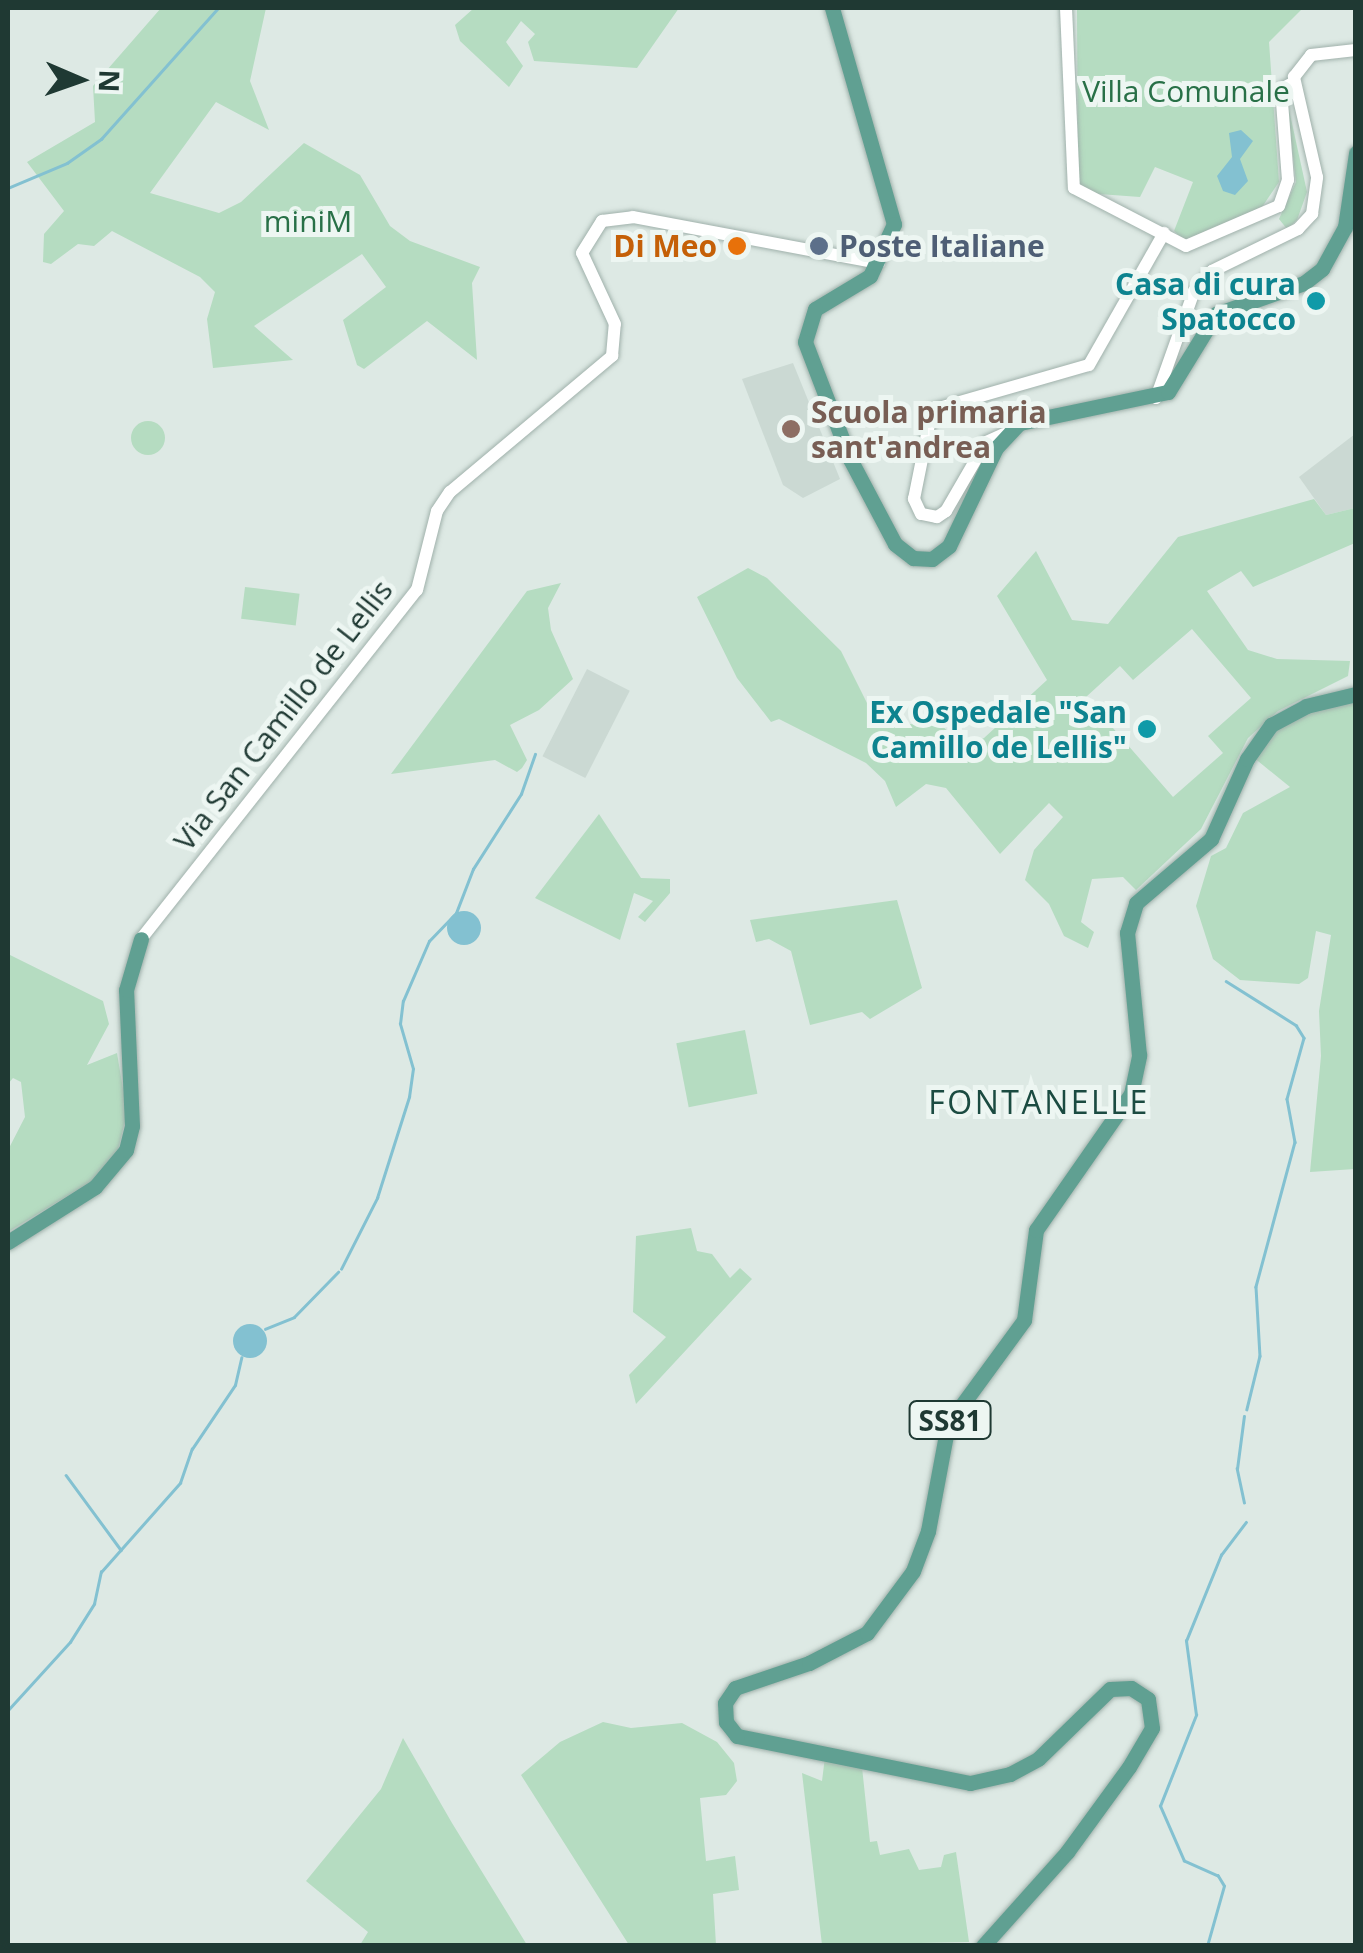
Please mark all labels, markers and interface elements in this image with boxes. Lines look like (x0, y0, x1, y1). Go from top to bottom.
north arrow (30, 30, 130, 130)
text: N (91, 69, 129, 93)
park label: Villa Comunale (1082, 73, 1290, 109)
park label: miniM (264, 203, 352, 239)
place label: Di Meo (613, 228, 717, 264)
place label: Poste Italiane (839, 228, 1045, 264)
marker: Di Meo (726, 235, 748, 257)
marker: Poste Italiane (808, 235, 830, 257)
place label: Casa di cura Spatocco (1115, 266, 1296, 336)
marker: Casa di cura Spatocco (1305, 290, 1327, 312)
place label: Scuola primaria sant'andrea (811, 394, 1047, 464)
marker: Scuola primaria sant'andrea (780, 418, 802, 440)
street label: Via San Camillo de Lellis (166, 572, 400, 858)
place label: Ex Ospedale "San Camillo de Lellis" (869, 694, 1127, 764)
marker: Ex Ospedale "San Camillo de Lellis" (1136, 718, 1158, 740)
district label: FONTANELLE (928, 1083, 1150, 1121)
road number: SS81 (908, 1397, 992, 1443)

